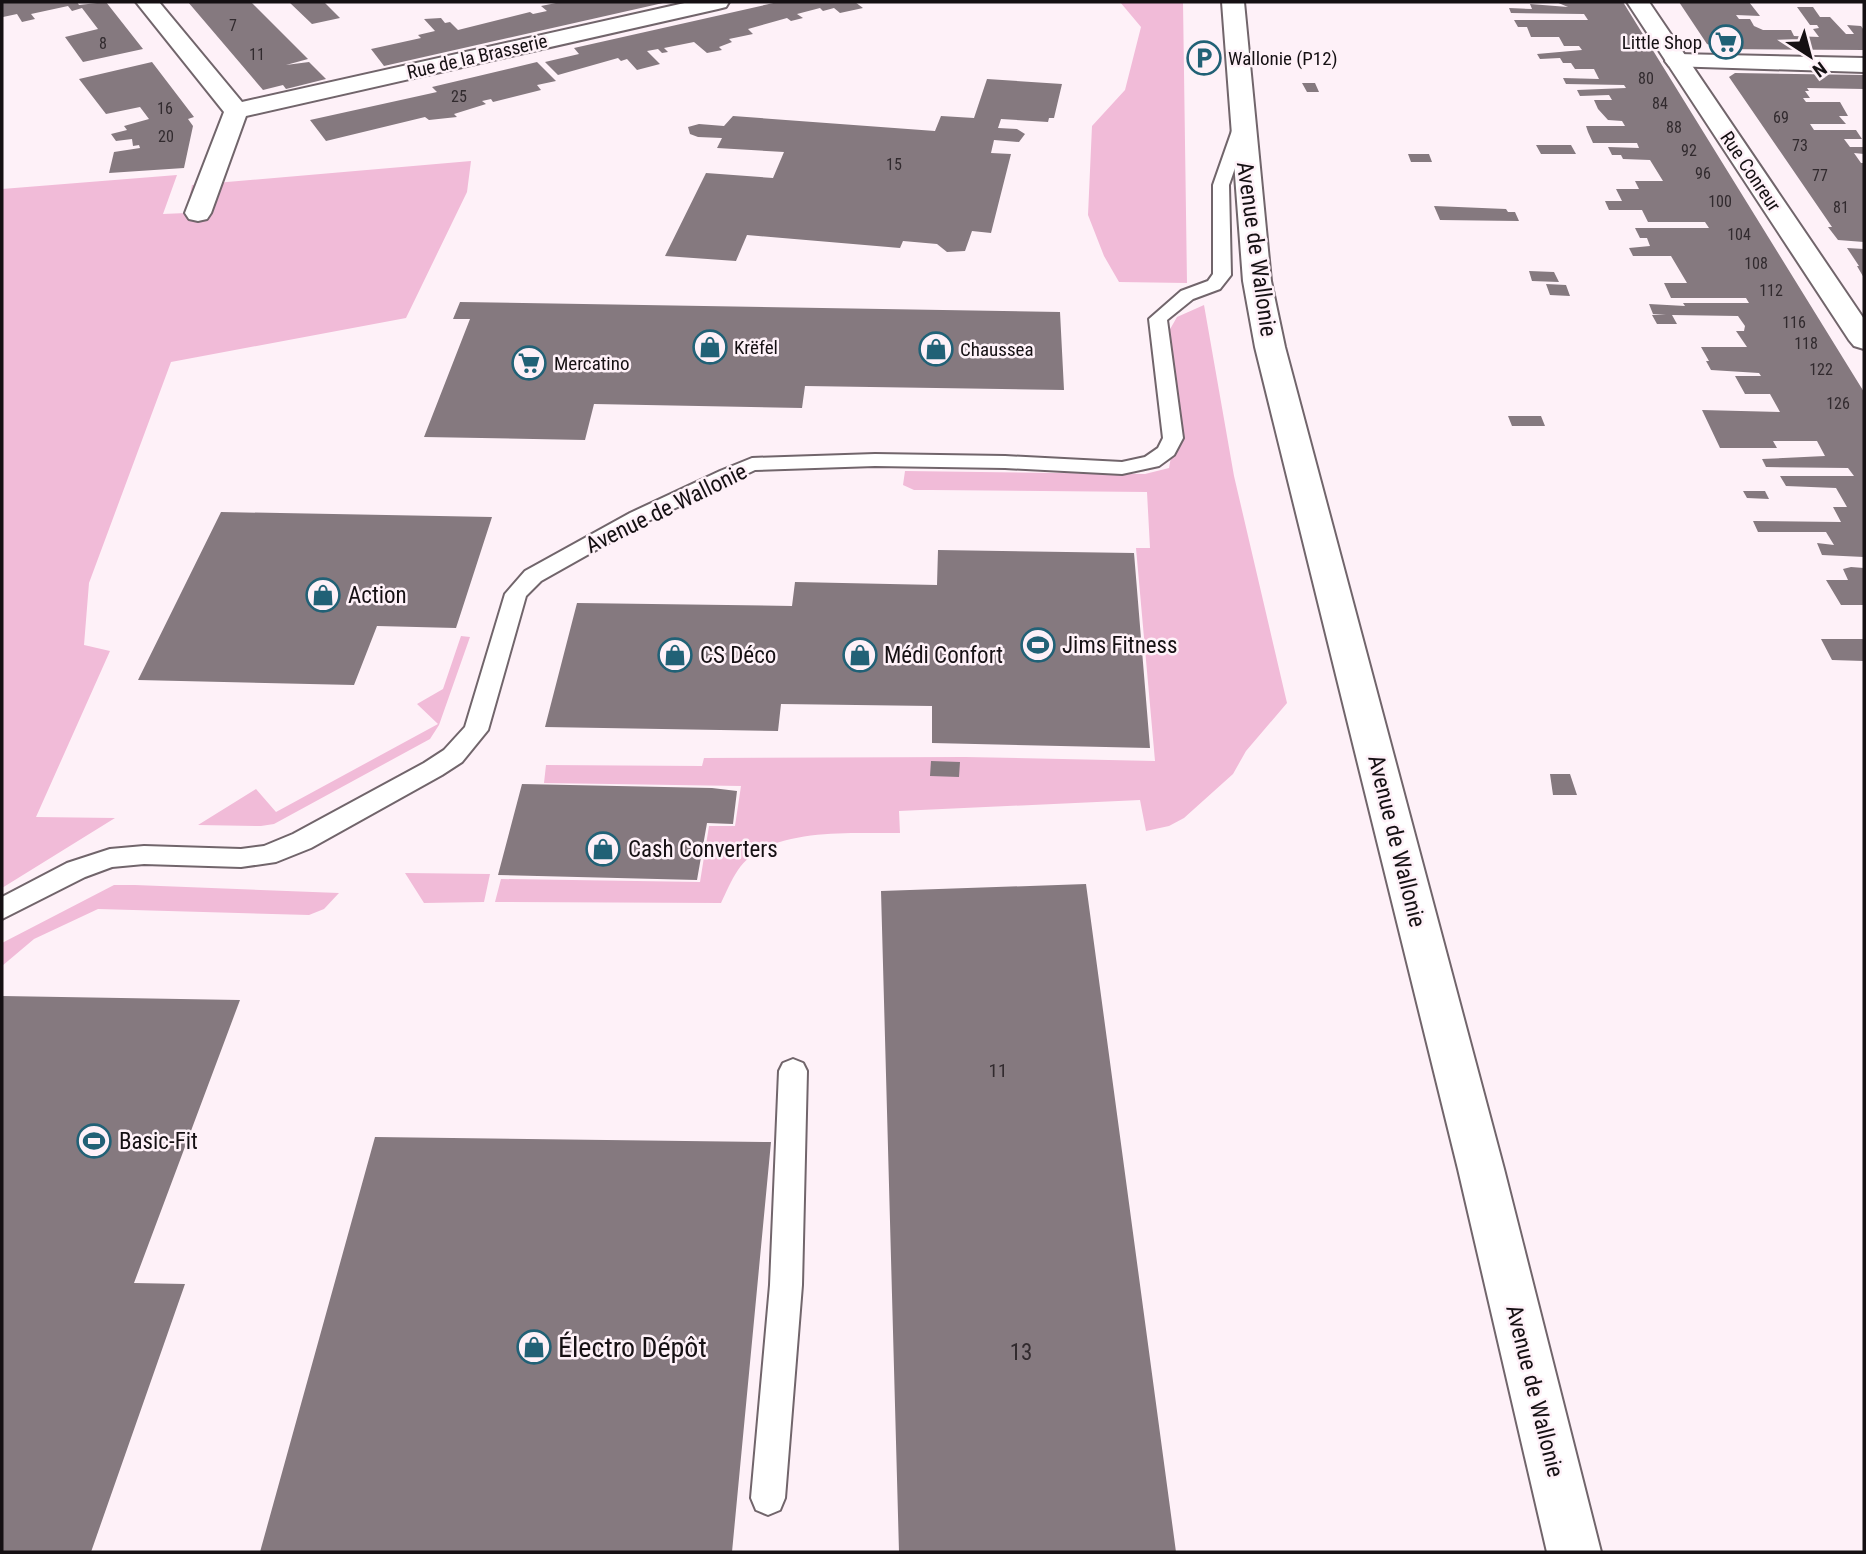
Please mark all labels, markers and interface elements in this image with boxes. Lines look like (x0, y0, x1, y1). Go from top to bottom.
house number: 7 (229, 16, 237, 35)
north arrow (1775, 21, 1845, 91)
supermarket icon: Little Shop (1707, 23, 1745, 61)
street label: Rue de la Brasserie (405, 29, 550, 84)
place label: Little Shop (1622, 31, 1702, 54)
house number: 8 (99, 34, 107, 53)
parking icon: Wallonie (P12) (1185, 39, 1223, 77)
house number: 11 (249, 45, 265, 64)
place label: Wallonie (P12) (1228, 47, 1338, 70)
text: N (1808, 57, 1831, 82)
house number: 80 (1638, 69, 1654, 88)
house number: 25 (451, 87, 467, 106)
house number: 84 (1652, 94, 1668, 113)
house number: 16 (157, 99, 173, 118)
house number: 69 (1773, 108, 1789, 127)
house number: 88 (1666, 118, 1682, 137)
house number: 20 (158, 127, 174, 146)
street label: Rue Conreur (1715, 127, 1786, 216)
house number: 73 (1792, 136, 1808, 155)
house number: 92 (1681, 141, 1697, 160)
house number: 15 (886, 155, 902, 174)
street label: Avenue de Wallonie (1231, 160, 1282, 338)
house number: 96 (1695, 164, 1711, 183)
house number: 77 (1812, 166, 1828, 185)
house number: 100 (1708, 192, 1732, 211)
house number: 81 (1833, 198, 1849, 217)
house number: 104 (1727, 225, 1751, 244)
house number: 108 (1744, 254, 1768, 273)
house number: 112 (1759, 281, 1783, 300)
house number: 116 (1782, 313, 1806, 332)
shop icon: Krëfel (691, 328, 729, 366)
shop icon: Chaussea (917, 330, 955, 368)
house number: 118 (1794, 334, 1818, 353)
place label: Krëfel (734, 336, 778, 359)
place label: Chaussea (960, 338, 1034, 361)
supermarket icon: Mercatino (510, 344, 548, 382)
place label: Mercatino (554, 352, 629, 375)
house number: 122 (1809, 360, 1833, 379)
house number: 126 (1826, 394, 1850, 413)
street label: Avenue de Wallonie (581, 458, 751, 559)
shop icon: Action (304, 576, 342, 614)
place label: Action (348, 582, 407, 609)
sports icon: Jims Fitness (1019, 626, 1057, 664)
place label: Jims Fitness (1062, 632, 1178, 659)
shop icon: CS Déco (656, 636, 694, 674)
shop icon: Médi Confort (841, 636, 879, 674)
place label: CS Déco (700, 642, 776, 669)
place label: Médi Confort (884, 642, 1003, 669)
street label: Avenue de Wallonie (1362, 752, 1431, 930)
shop icon: Cash Converters (584, 830, 622, 868)
place label: Cash Converters (628, 836, 778, 863)
house number: 11 (989, 1059, 1007, 1082)
sports icon: Basic-Fit (75, 1122, 113, 1160)
place label: Basic-Fit (119, 1128, 198, 1155)
street label: Avenue de Wallonie (1500, 1302, 1569, 1480)
shop icon: Électro Dépôt (515, 1328, 553, 1366)
place label: Électro Dépôt (558, 1331, 707, 1364)
house number: 13 (1010, 1339, 1032, 1366)

